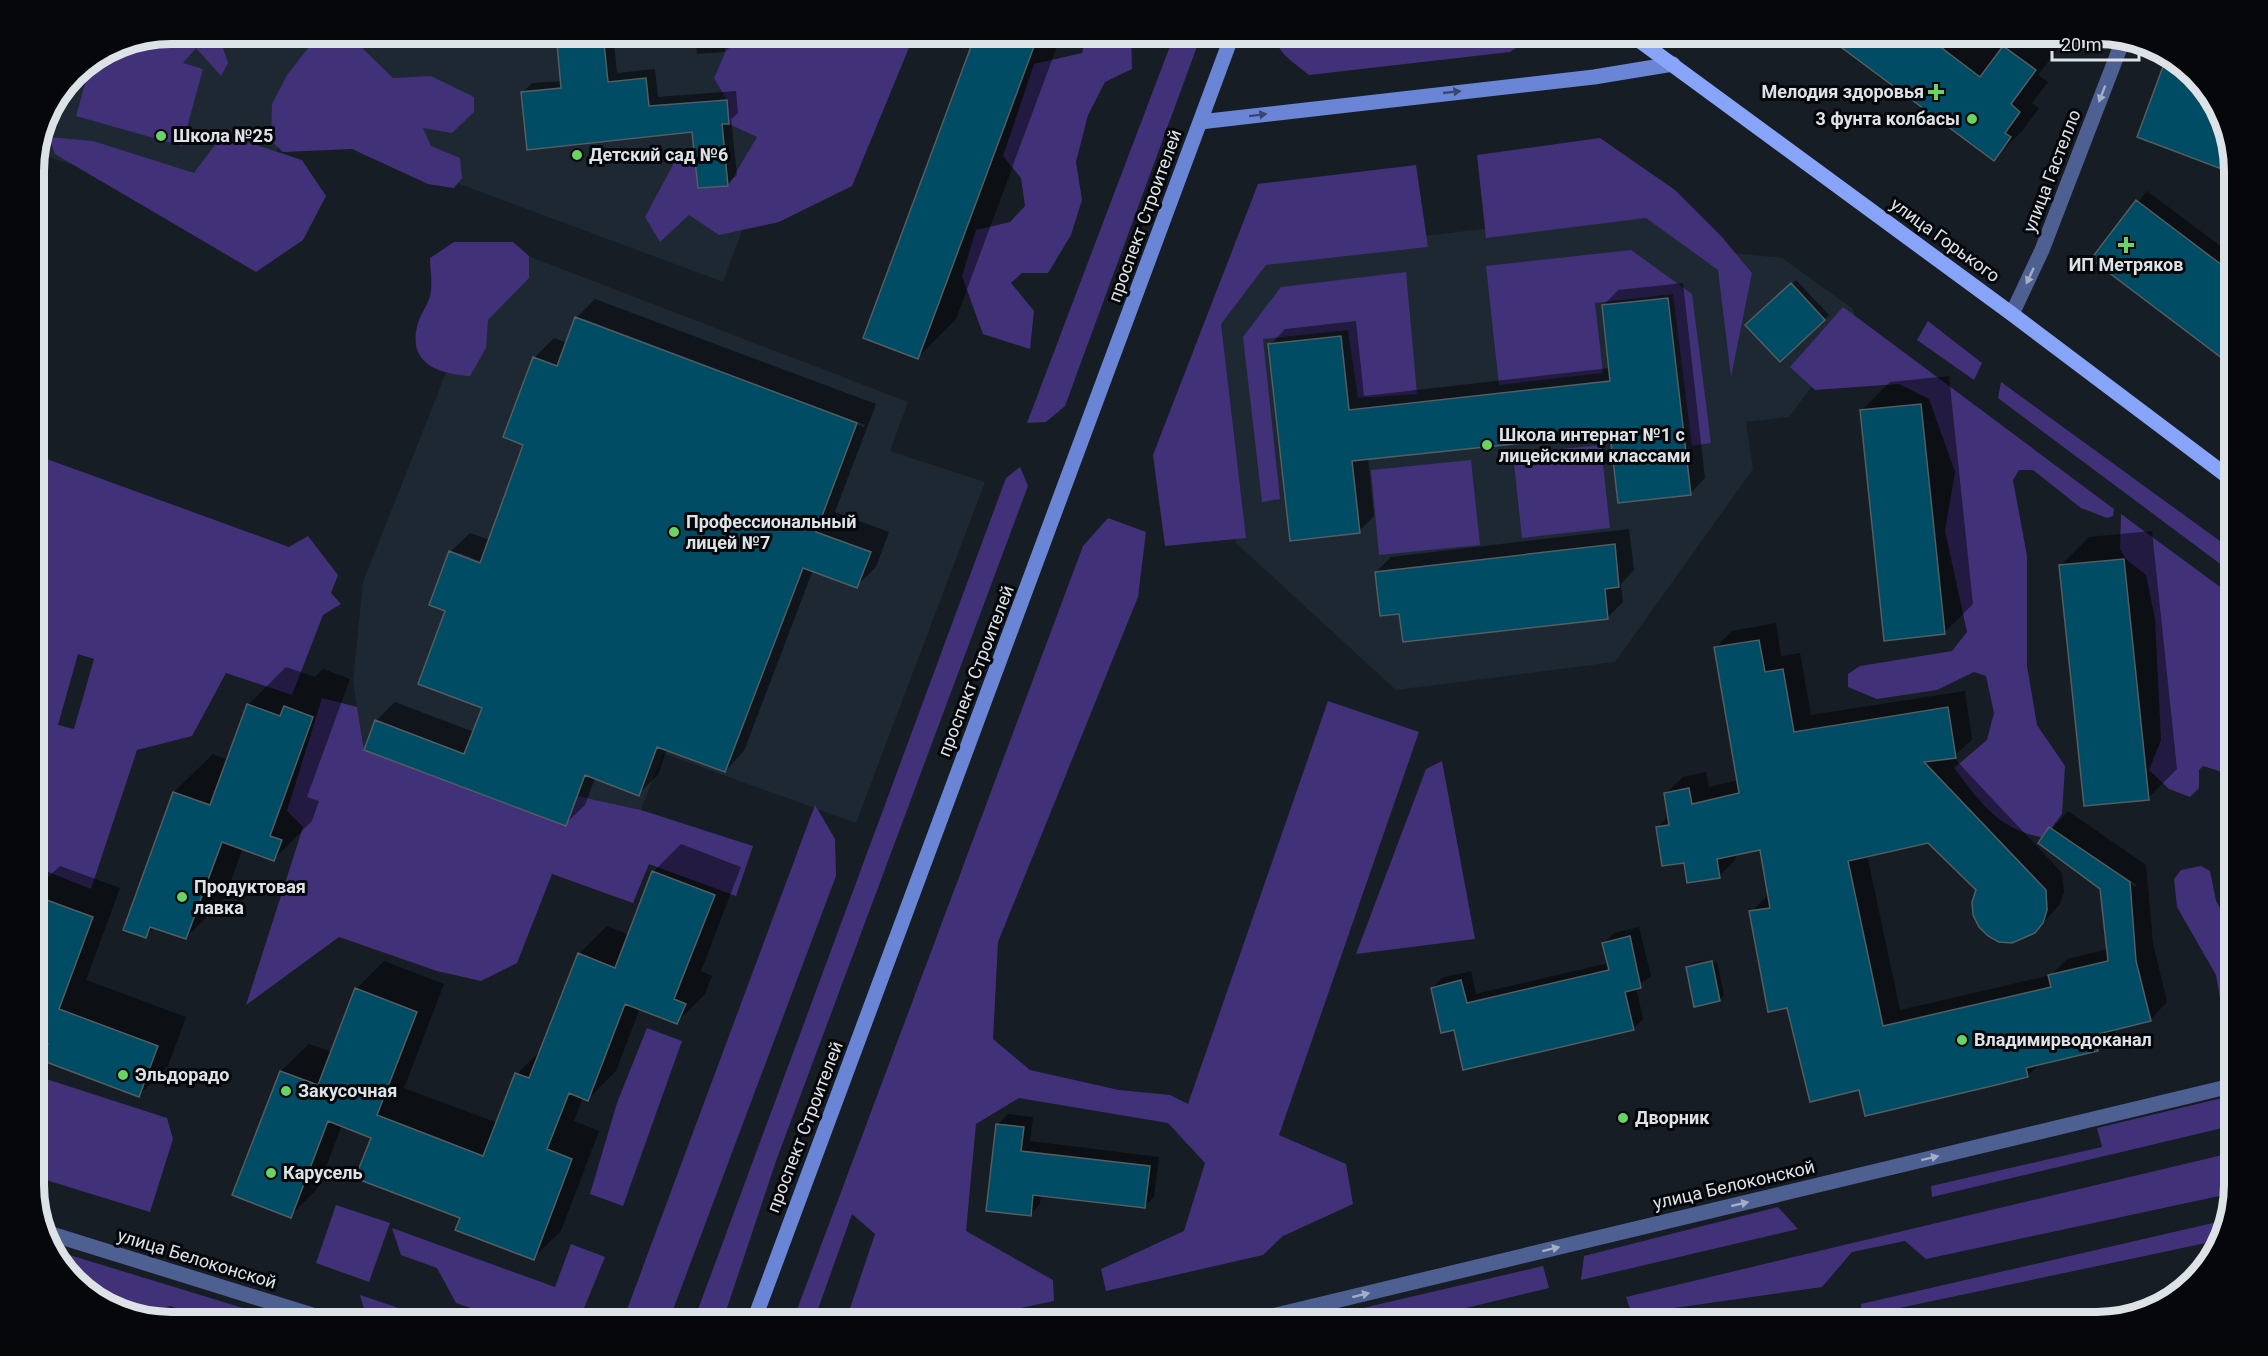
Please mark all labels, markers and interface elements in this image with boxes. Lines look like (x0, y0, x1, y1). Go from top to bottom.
scale bar (2052, 24, 2139, 62)
text: 20 m (2061, 34, 2101, 55)
place label: Мелодия здоровья (1762, 81, 1924, 102)
marker: Мелодия здоровья (1929, 85, 1943, 99)
one-way arrow (2097, 86, 2107, 104)
one-way arrow (1443, 88, 1462, 97)
street label: улица Гастелло (2018, 106, 2085, 235)
place label: 3 фунта колбасы (1816, 108, 1960, 129)
one-way arrow (1249, 110, 1268, 120)
marker: 3 фунта колбасы (1965, 112, 1979, 126)
place label: Школа №25 (173, 125, 273, 146)
street label: проспект Строителей (1104, 127, 1186, 305)
marker: Школа №25 (154, 129, 168, 143)
place label: Детский сад №6 (589, 144, 728, 165)
marker: Детский сад №6 (570, 148, 584, 162)
street label: улица Горького (1887, 193, 2004, 286)
marker: ИП Метряков (2119, 238, 2133, 252)
place label: ИП Метряков (2069, 254, 2183, 275)
one-way arrow (2025, 267, 2035, 285)
place label: Школа интернат №1 с лицейскими классами (1499, 424, 1691, 466)
marker: Школа интернат №1 с лицейскими классами (1480, 438, 1494, 452)
place label: Профессиональный лицей №7 (686, 511, 856, 553)
marker: Профессиональный лицей №7 (667, 525, 681, 539)
street label: проспект Строителей (933, 582, 1018, 760)
place label: Продуктовая лавка (194, 876, 306, 918)
marker: Продуктовая лавка (175, 890, 189, 904)
place label: Владимирводоканал (1974, 1029, 2152, 1050)
marker: Владимирводоканал (1955, 1033, 1969, 1047)
street label: проспект Строителей (762, 1038, 847, 1216)
place label: Эльдорадо (135, 1064, 230, 1085)
marker: Эльдорадо (116, 1068, 130, 1082)
place label: Закусочная (298, 1080, 397, 1101)
marker: Закусочная (279, 1084, 293, 1098)
place label: Дворник (1635, 1107, 1710, 1128)
marker: Дворник (1616, 1111, 1630, 1125)
one-way arrow (1921, 1153, 1939, 1163)
street label: улица Белоконской (1651, 1156, 1817, 1213)
place label: Карусель (283, 1162, 363, 1183)
marker: Карусель (264, 1166, 278, 1180)
one-way arrow (1731, 1198, 1749, 1208)
street label: улица Белоконской (115, 1224, 279, 1293)
one-way arrow (1541, 1244, 1560, 1254)
one-way arrow (1352, 1290, 1370, 1300)

